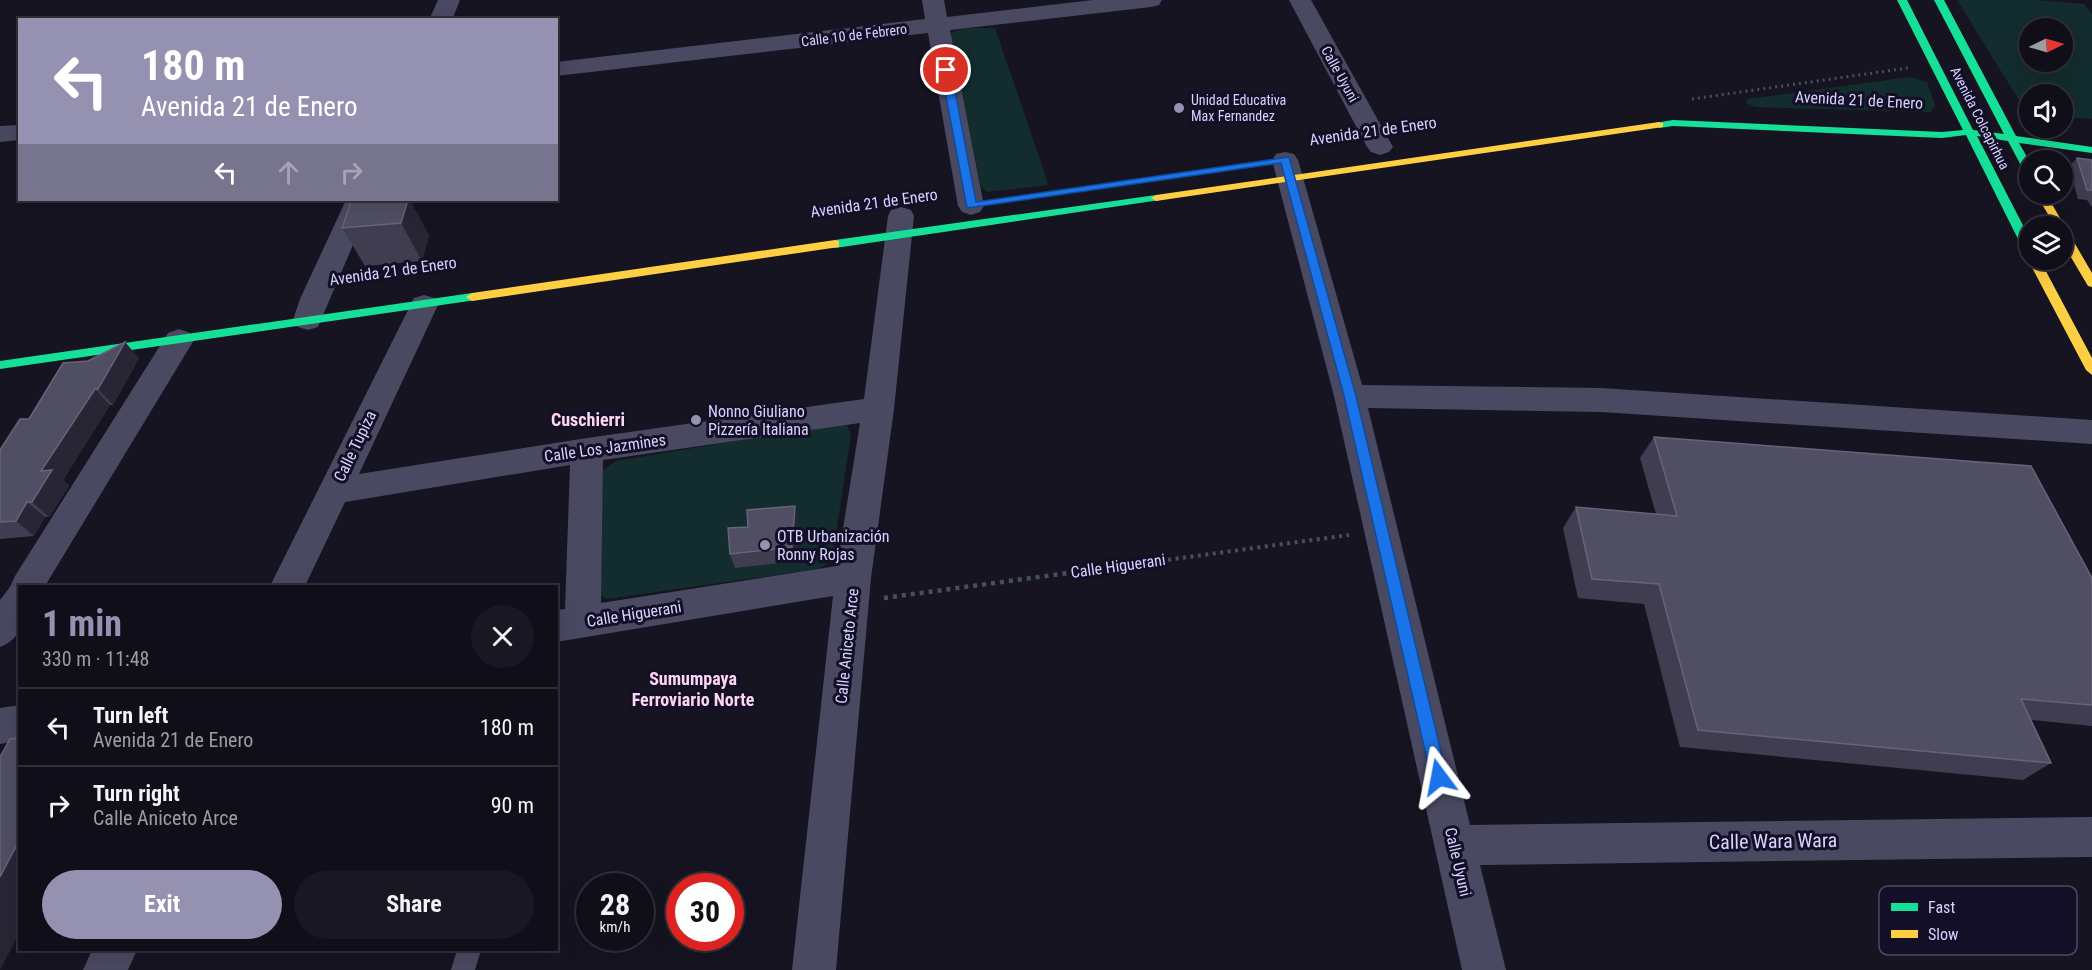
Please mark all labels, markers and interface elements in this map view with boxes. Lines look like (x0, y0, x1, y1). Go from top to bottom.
north arrow (2019, 18, 2073, 72)
map controls (2019, 18, 2073, 270)
street label: Calle 10 de Febrero (800, 21, 908, 49)
text: 180 m (141, 41, 246, 90)
icon: left (42, 42, 120, 120)
street label: Calle Uyuni (1318, 43, 1362, 105)
pin (920, 44, 971, 95)
icon: arrive (929, 53, 962, 86)
street label: Avenida Colcapirhua (1947, 64, 2013, 172)
button: sound (2019, 84, 2073, 138)
street label: Avenida 21 de Enero (1794, 87, 1924, 113)
text: Avenida 21 de Enero (141, 91, 358, 123)
place label: Unidad Educativa Max Fernandez (1191, 92, 1286, 124)
marker: Unidad Educativa Max Fernandez (1172, 101, 1186, 115)
street label: Avenida 21 de Enero (1308, 113, 1438, 149)
button: search (2019, 150, 2073, 204)
icon: left (209, 156, 242, 189)
icon: ahead (272, 156, 305, 189)
icon: right (335, 156, 368, 189)
street label: Avenida 21 de Enero (809, 185, 939, 221)
button: layers (2019, 216, 2073, 270)
street label: Avenida 21 de Enero (328, 253, 458, 289)
place label: Nonno Giuliano Pizzería Italiana (708, 402, 809, 439)
street label: Calle Tupiza (330, 407, 380, 485)
district label: Cuschierri (551, 409, 625, 430)
marker: Nonno Giuliano Pizzería Italiana (689, 413, 703, 427)
street label: Calle Los Jazmines (543, 430, 667, 466)
place label: OTB Urbanización Ronny Rojas (777, 527, 890, 564)
marker: OTB Urbanización Ronny Rojas (758, 538, 772, 552)
street label: Calle Higuerani (1069, 550, 1167, 582)
street label: Calle Aniceto Arce (831, 587, 863, 705)
street label: Calle Higuerani (585, 597, 683, 631)
text: 1 min (42, 603, 122, 645)
button: close (471, 605, 534, 668)
text: 330 m · 11:48 (42, 647, 149, 671)
district label: Sumumpaya Ferroviario Norte (632, 668, 755, 710)
text: Turn left (93, 703, 168, 728)
icon: left (42, 711, 75, 744)
text: 180 m (480, 715, 534, 740)
text: Avenida 21 de Enero (93, 728, 253, 752)
position arrow (1407, 745, 1471, 809)
text: Turn right (93, 781, 180, 806)
icon: right (42, 789, 75, 822)
text: 90 m (491, 793, 534, 818)
text: Calle Aniceto Arce (93, 806, 238, 830)
street label: Calle Uyuni (1441, 826, 1475, 898)
street label: Calle Wara Wara (1709, 828, 1837, 854)
button: Exit (42, 870, 282, 939)
button: Share (294, 870, 534, 939)
speed limit sign: 30 (666, 873, 744, 951)
legend (1879, 886, 2077, 955)
text: 28 (600, 887, 630, 922)
text: Fast (1928, 898, 1955, 917)
text: km/h (600, 918, 630, 936)
text: Slow (1928, 925, 1958, 944)

